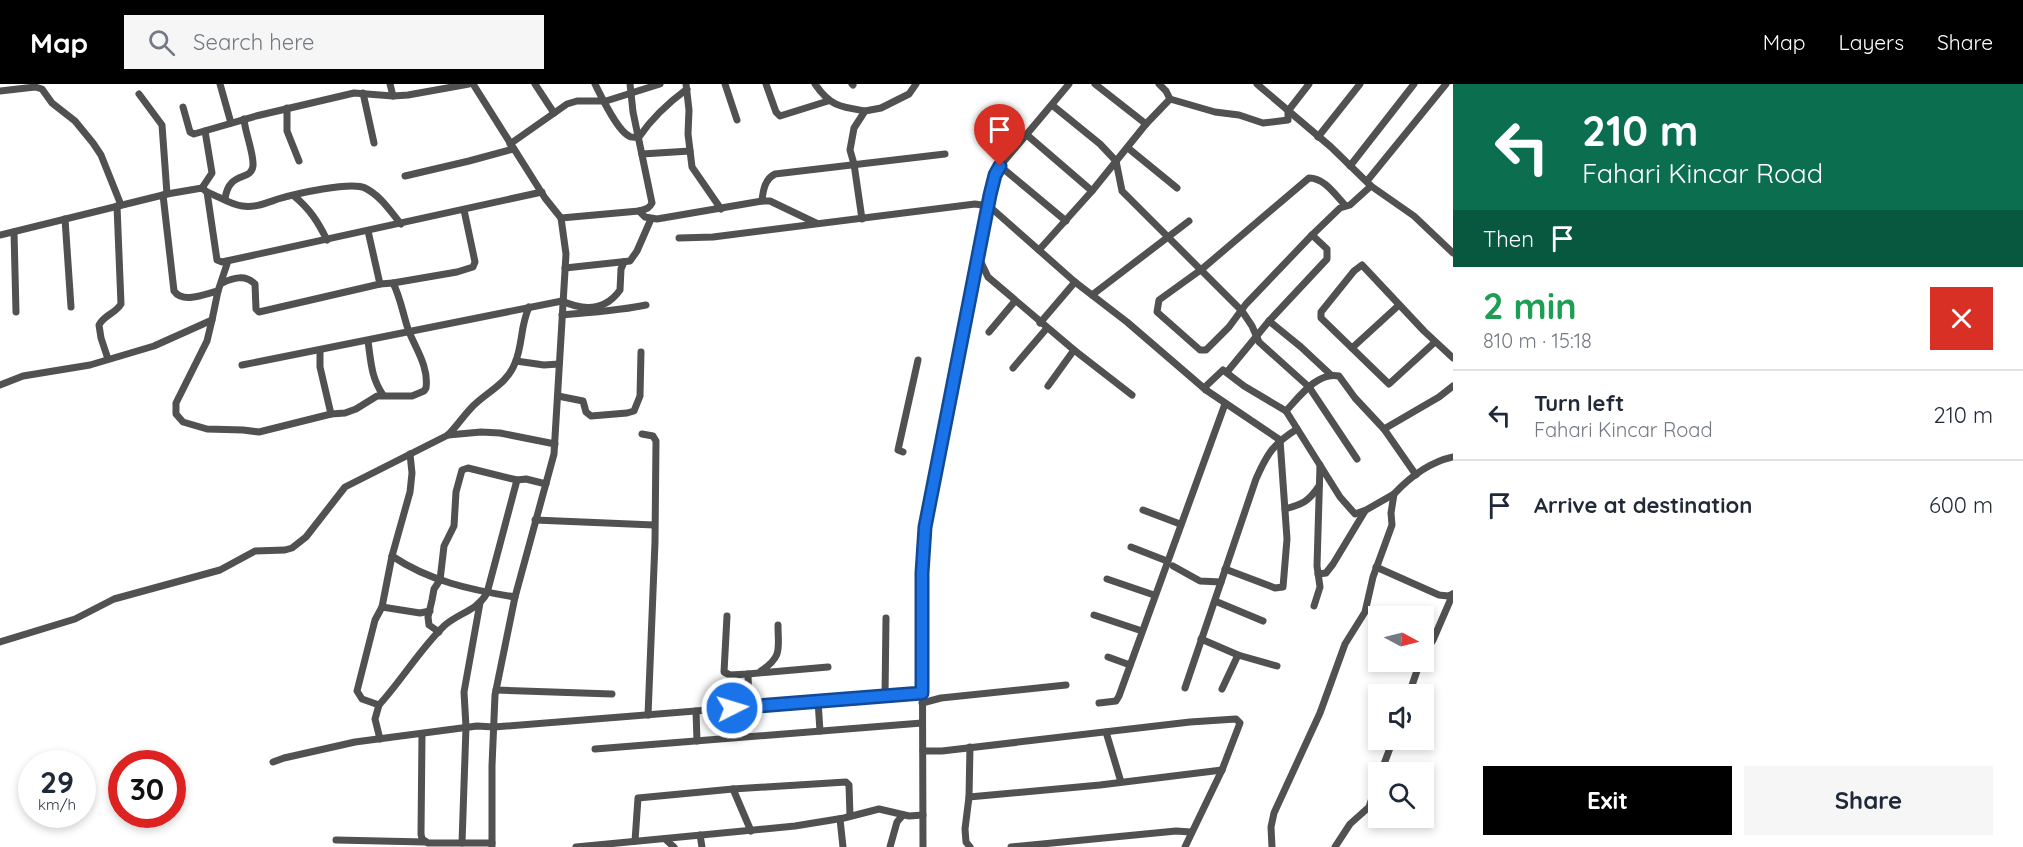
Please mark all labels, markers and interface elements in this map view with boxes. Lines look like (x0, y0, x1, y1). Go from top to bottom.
search box (124, 15, 544, 69)
text: Map (30, 25, 88, 60)
icon: search (145, 26, 178, 59)
text: Search here (193, 28, 315, 56)
text: Map (1763, 29, 1806, 55)
text: Layers (1839, 29, 1904, 55)
text: Share (1937, 29, 1993, 55)
pin (974, 104, 1025, 166)
text: 210 m (1582, 104, 1699, 157)
icon: left (1483, 108, 1561, 186)
icon: arrive (983, 113, 1016, 146)
text: Fahari Kincar Road (1582, 156, 1823, 190)
icon: arrive (1546, 222, 1579, 255)
text: Then (1483, 225, 1534, 253)
text: 2 min (1483, 283, 1577, 328)
button: close (1930, 287, 1993, 350)
text: 810 m · 15:18 (1483, 328, 1592, 353)
text: Turn left (1534, 389, 1624, 417)
icon: left (1483, 399, 1516, 432)
text: 210 m (1934, 401, 1993, 429)
text: Fahari Kincar Road (1534, 417, 1713, 442)
icon: arrive (1483, 489, 1516, 522)
text: Arrive at destination (1534, 491, 1752, 519)
text: 600 m (1929, 491, 1993, 519)
north arrow (1368, 606, 1434, 672)
map controls (1368, 606, 1434, 828)
position arrow (700, 676, 764, 740)
button: sound (1368, 684, 1434, 750)
speed limit sign: 30 (108, 750, 186, 828)
button: search (1368, 762, 1434, 828)
text: 29 (40, 763, 74, 801)
button: Exit (1483, 766, 1732, 835)
button: Share (1744, 766, 1993, 835)
text: km/h (38, 795, 76, 814)

